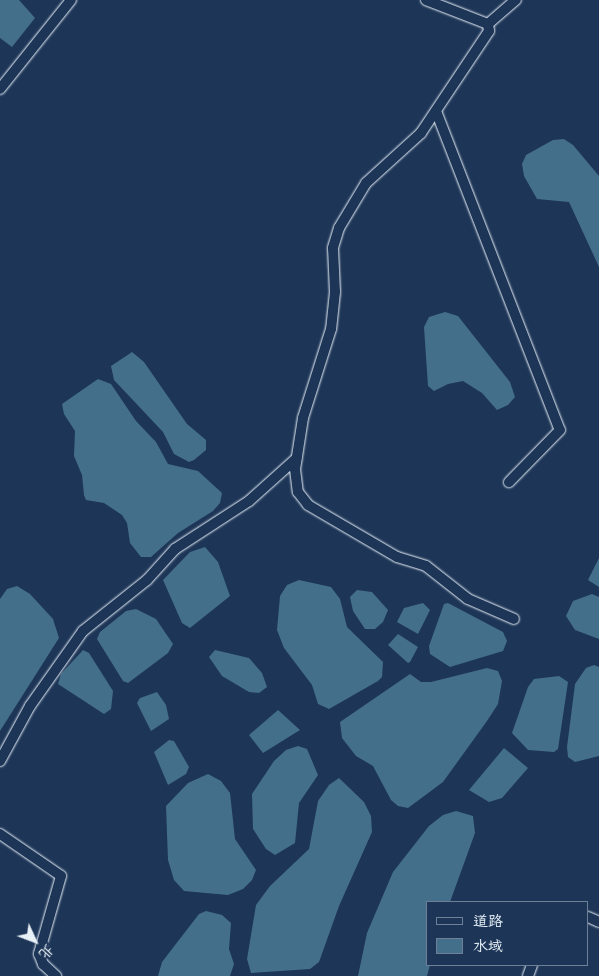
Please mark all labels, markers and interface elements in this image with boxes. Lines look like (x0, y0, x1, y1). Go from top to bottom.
legend (426, 901, 589, 966)
text: 道路 (473, 912, 503, 931)
north arrow (10, 916, 60, 966)
text: 水域 (473, 937, 503, 956)
text: 北 (35, 941, 57, 962)

